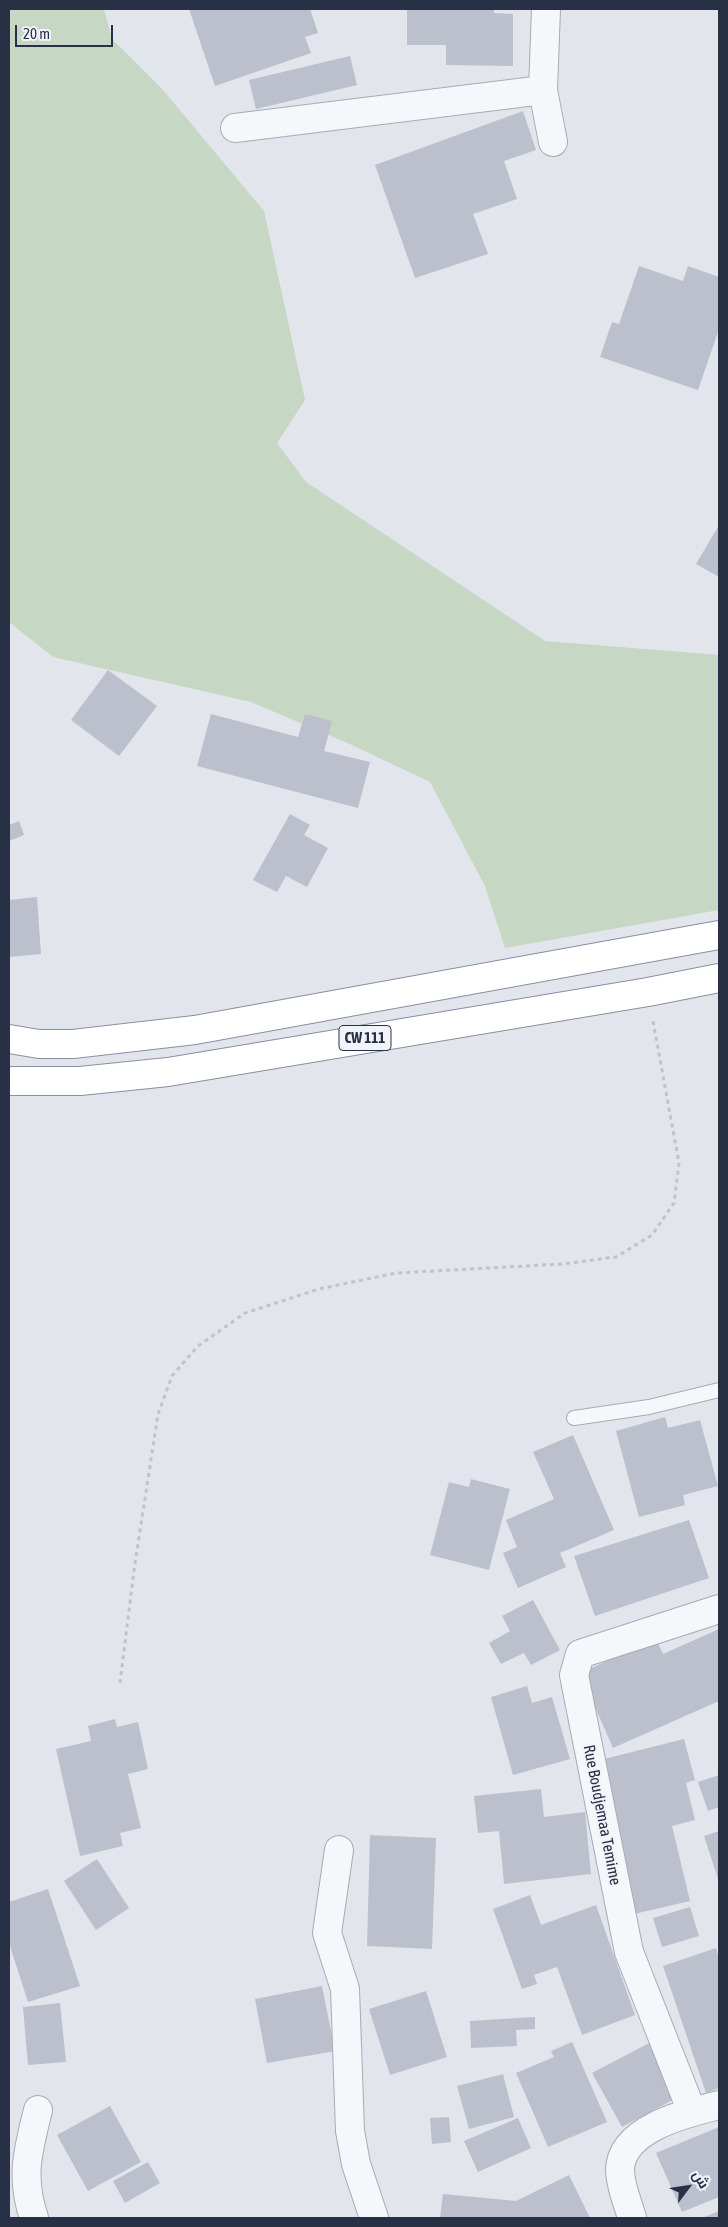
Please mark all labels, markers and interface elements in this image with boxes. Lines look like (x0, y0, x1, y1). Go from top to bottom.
scale bar (18, 15, 115, 47)
text: 20 m (23, 25, 50, 42)
road number: CW 111 (339, 1026, 391, 1050)
street label: Rue Boudjemaa Temime (579, 1743, 625, 1887)
north arrow (663, 2162, 713, 2212)
text: ش (689, 2167, 712, 2191)

